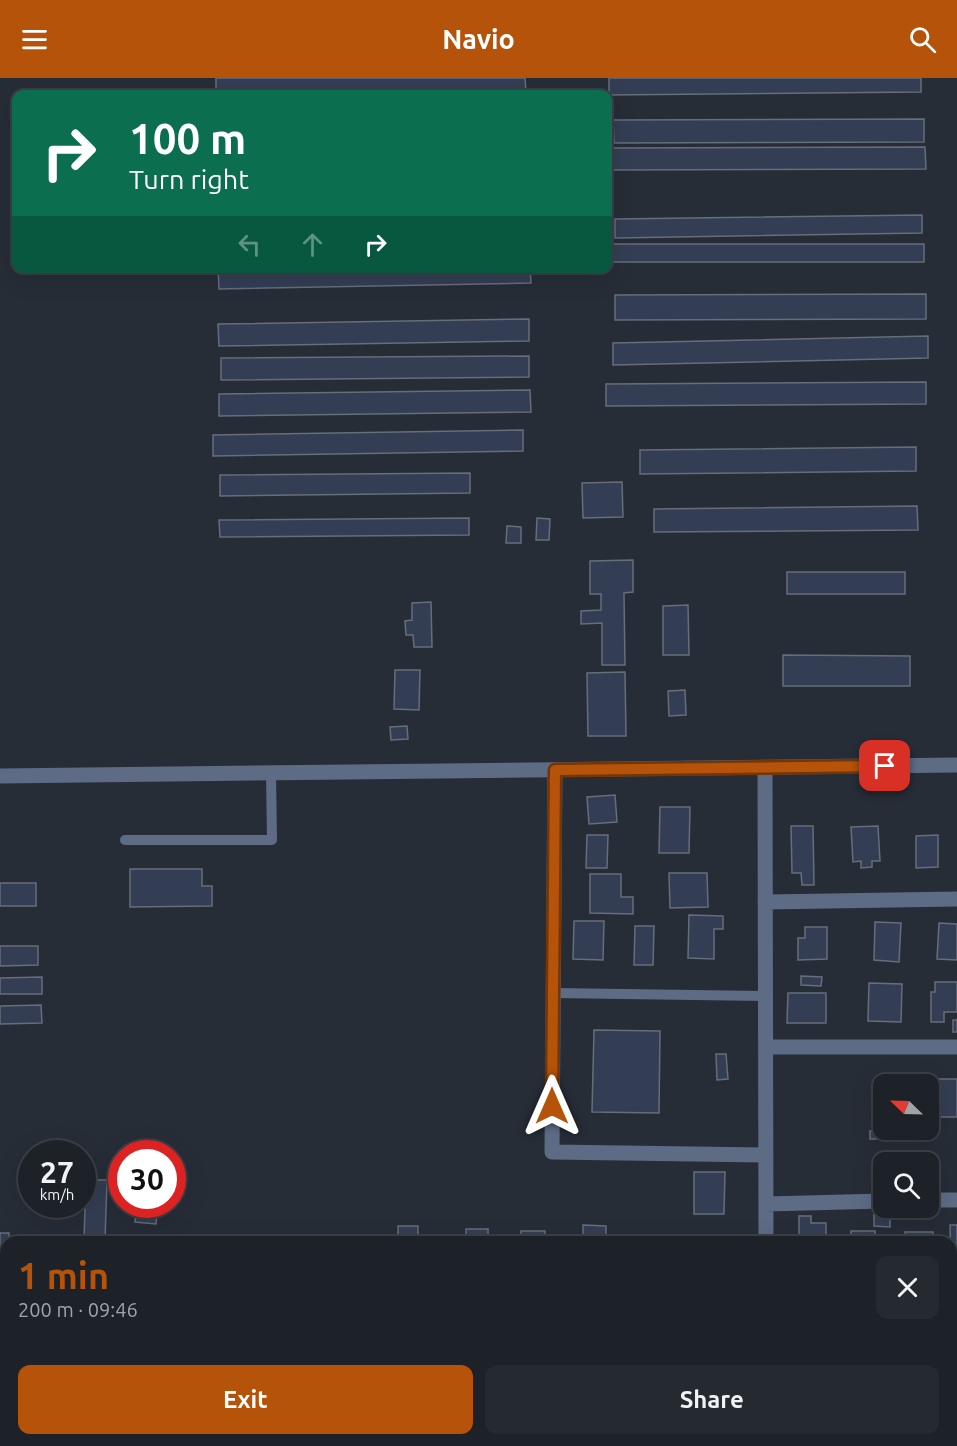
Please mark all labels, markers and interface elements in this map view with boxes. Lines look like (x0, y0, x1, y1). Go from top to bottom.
icon: menu (18, 23, 51, 56)
icon: search (906, 23, 939, 56)
text: Navio (442, 24, 515, 54)
icon: right (30, 114, 108, 192)
text: 100 m (129, 115, 246, 162)
text: Turn right (129, 164, 249, 194)
icon: left (233, 228, 266, 261)
icon: ahead (296, 228, 329, 261)
icon: right (359, 228, 392, 261)
pin (859, 740, 910, 791)
icon: arrive (868, 749, 901, 782)
position arrow (520, 1074, 584, 1138)
north arrow (873, 1074, 939, 1140)
map controls (873, 1074, 939, 1218)
speed limit sign: 30 (108, 1140, 186, 1218)
button: search (873, 1152, 939, 1218)
text: 27 (40, 1155, 74, 1189)
text: km/h (40, 1186, 74, 1203)
text: 1 min (18, 1255, 109, 1296)
button: close (876, 1256, 939, 1319)
text: 200 m · 09:46 (18, 1298, 138, 1321)
button: Exit (18, 1365, 473, 1434)
button: Share (485, 1365, 939, 1434)

